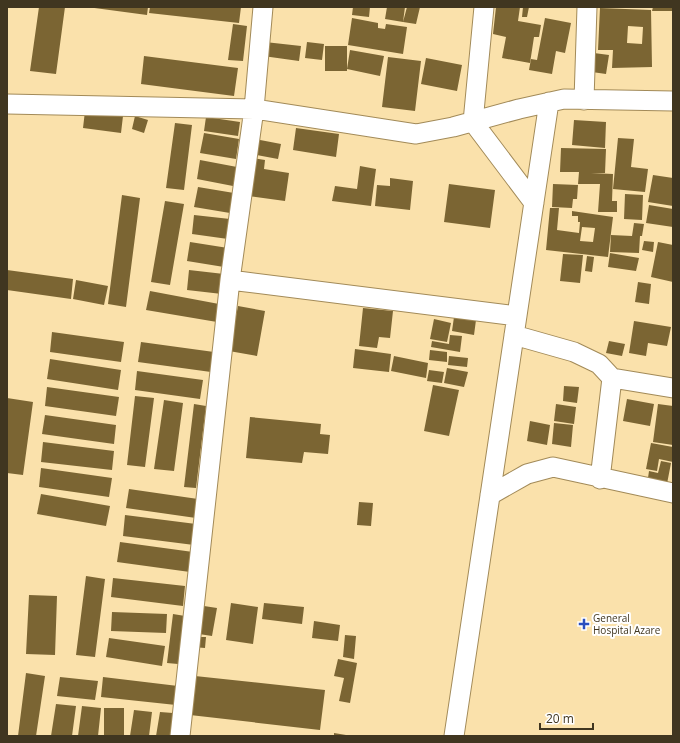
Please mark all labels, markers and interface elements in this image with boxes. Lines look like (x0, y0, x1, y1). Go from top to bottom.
place label: General Hospital Azare (593, 611, 661, 637)
marker: General Hospital Azare (578, 618, 590, 630)
scale bar (540, 705, 593, 731)
text: 20 m (546, 710, 574, 727)

